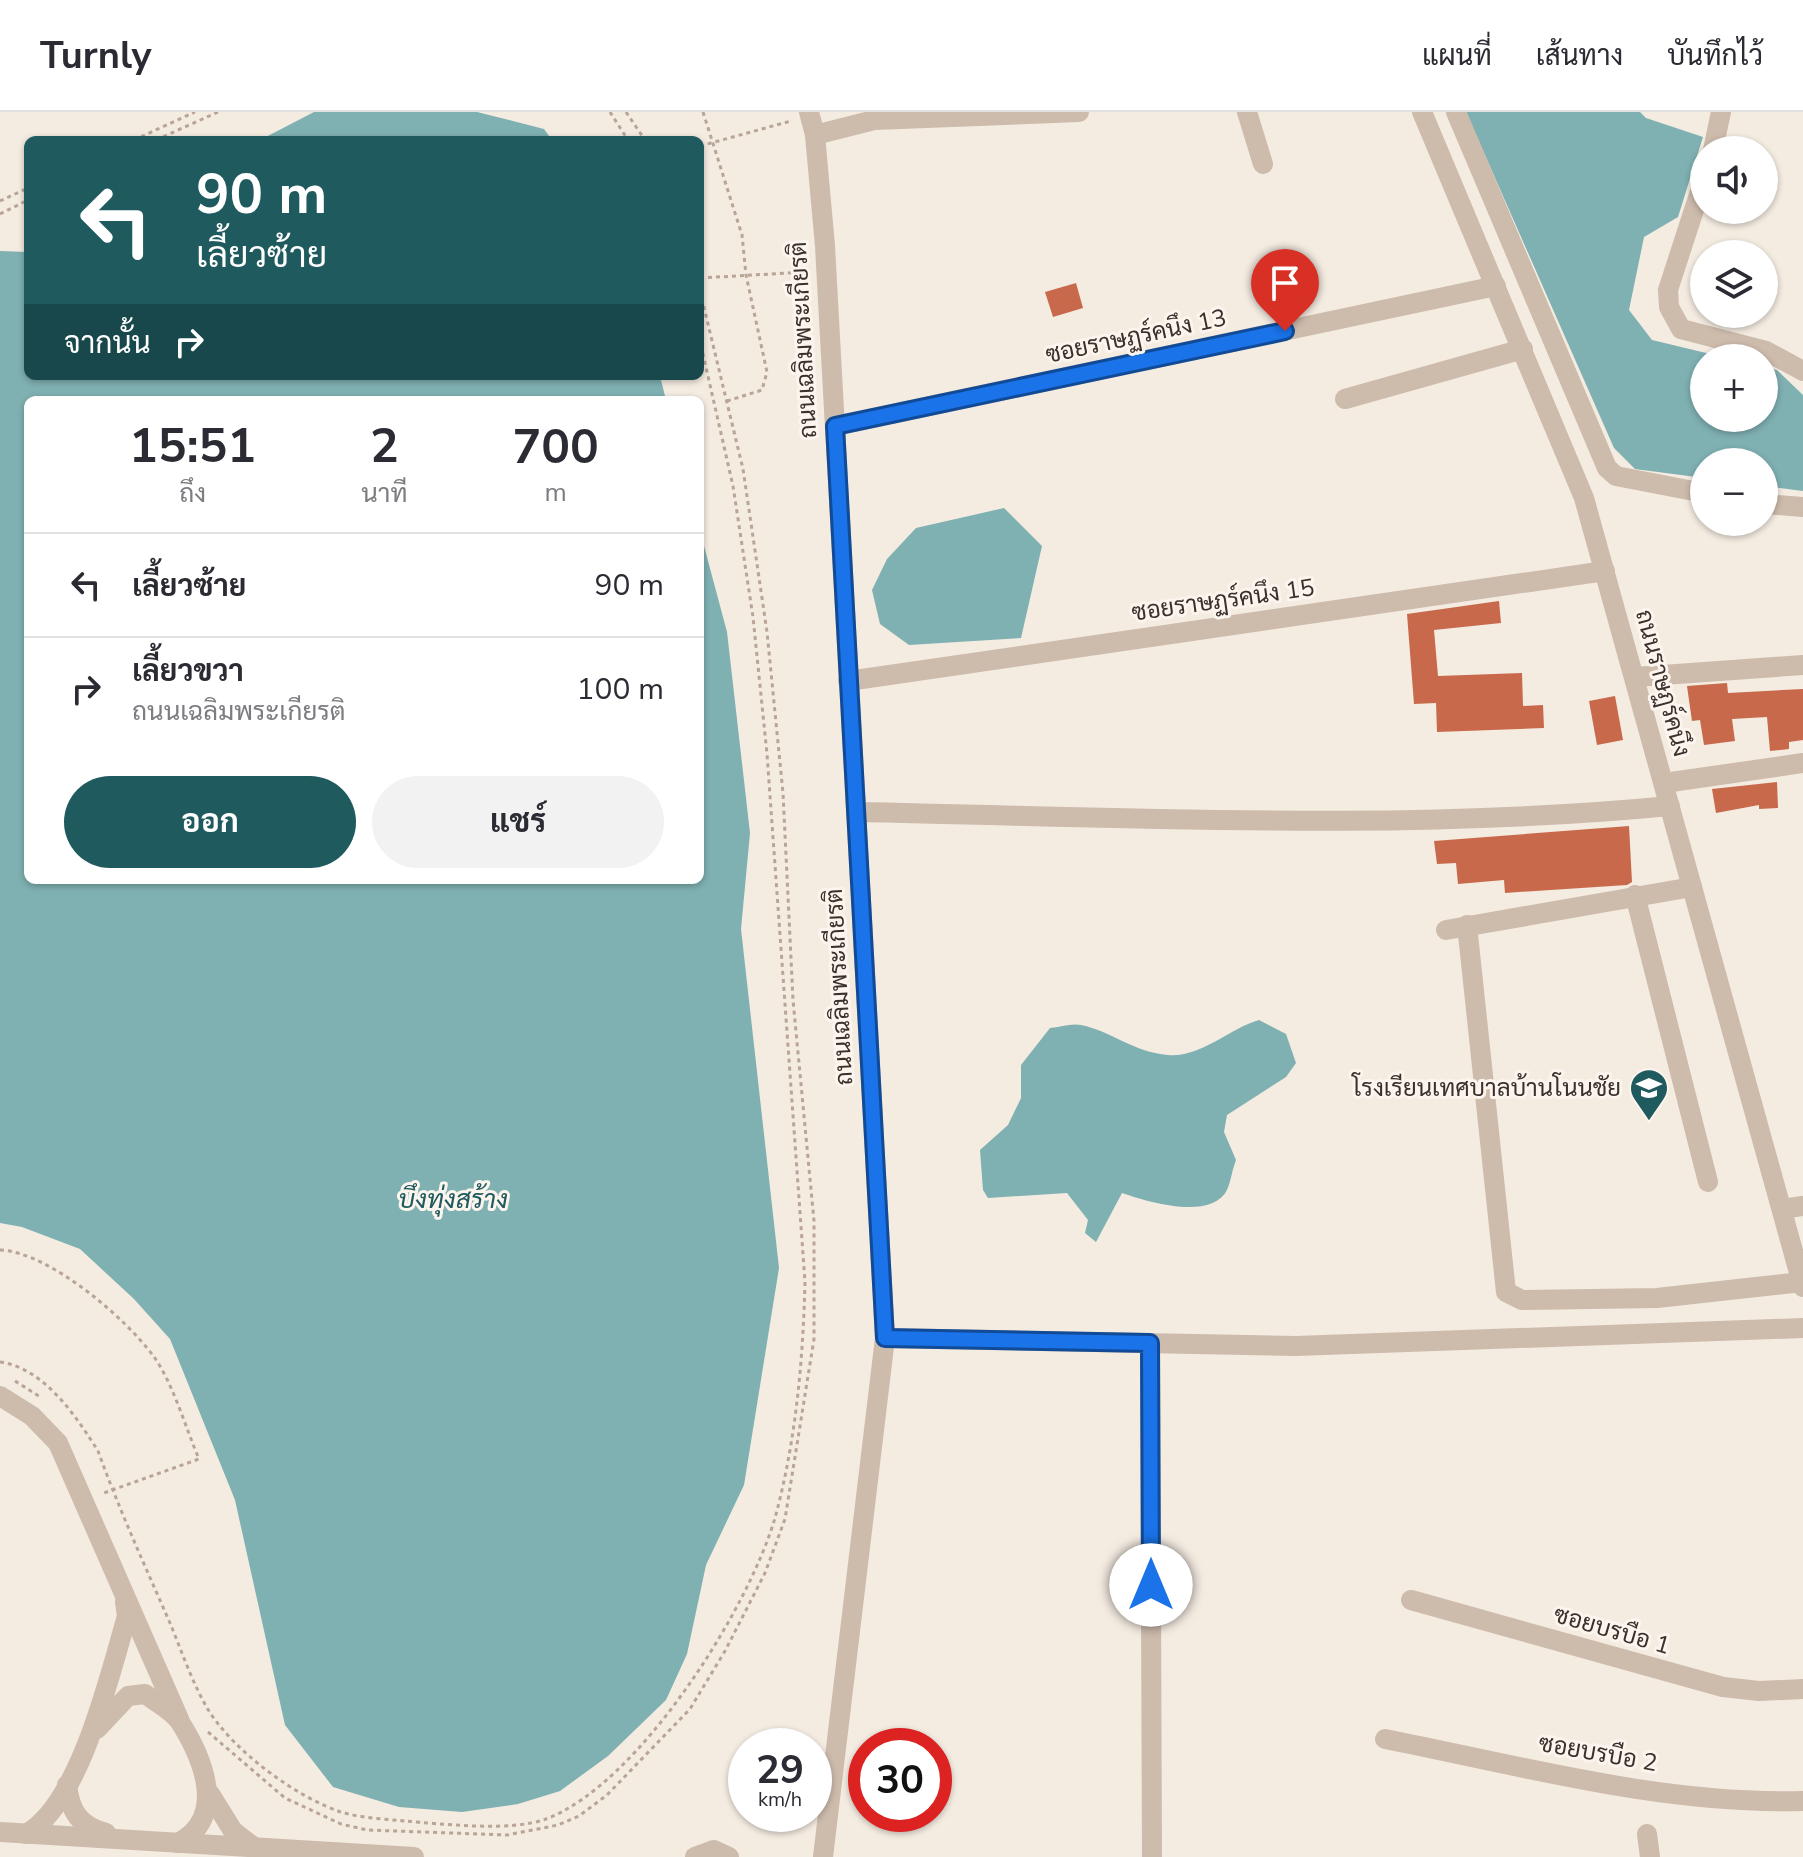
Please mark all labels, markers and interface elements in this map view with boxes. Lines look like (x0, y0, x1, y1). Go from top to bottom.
text: Turnly (40, 30, 152, 81)
text: แผนที่ (1422, 37, 1492, 75)
text: เส้นทาง (1536, 37, 1623, 75)
text: บันทึกไว้ (1667, 37, 1763, 75)
map controls (1690, 136, 1778, 536)
button: sound (1690, 136, 1778, 224)
text: 90 m (196, 156, 327, 233)
icon: left (64, 168, 168, 272)
text: เลี้ยวซ้าย (196, 231, 327, 280)
button: layers (1690, 240, 1778, 328)
street label: ถนนเฉลิมพระเกียรติ (782, 241, 824, 439)
pin (1251, 249, 1319, 331)
icon: arrive (1263, 261, 1307, 305)
street label: ซอยราษฏร์คนึง 13 (1043, 301, 1229, 371)
icon: right (167, 320, 211, 364)
text: จากนั้น (64, 323, 151, 364)
button: + (1690, 344, 1778, 432)
text: 15:51 (129, 413, 256, 479)
text: 2 (370, 413, 399, 479)
text: 700 (513, 414, 599, 480)
button: − (1690, 448, 1778, 536)
text: m (545, 475, 567, 510)
text: ถึง (179, 476, 206, 511)
text: นาที (361, 476, 407, 511)
icon: left (64, 563, 108, 607)
text: 90 m (595, 565, 664, 606)
text: เลี้ยวซ้าย (132, 566, 246, 607)
street label: ซอยราษฏร์คนึง 15 (1130, 571, 1316, 629)
street label: ถนนราษฏร์คนึง (1628, 606, 1698, 760)
text: เลี้ยวขวา (132, 651, 244, 692)
icon: right (64, 667, 108, 711)
text: 100 m (577, 669, 664, 710)
text: ถนนเฉลิมพระเกียรติ (132, 694, 346, 729)
button: ออก (64, 776, 356, 868)
button: แชร์ (372, 776, 664, 868)
street label: ถนนเฉลิมพระเกียรติ (818, 888, 860, 1086)
school or university icon: โรงเรียนเทศบาลบ้านโนนชัย (1628, 1067, 1670, 1122)
place label: โรงเรียนเทศบาลบ้านโนนชัย (1350, 1072, 1621, 1104)
water label: บึงทุ่งสร้าง (398, 1182, 508, 1217)
position arrow (1109, 1543, 1193, 1627)
street label: ซอยบรบือ 1 (1550, 1598, 1674, 1662)
street label: ซอยบรบือ 2 (1536, 1727, 1660, 1779)
speed limit sign: 30 (848, 1728, 952, 1832)
text: 29 (756, 1743, 804, 1797)
text: km/h (758, 1786, 802, 1813)

